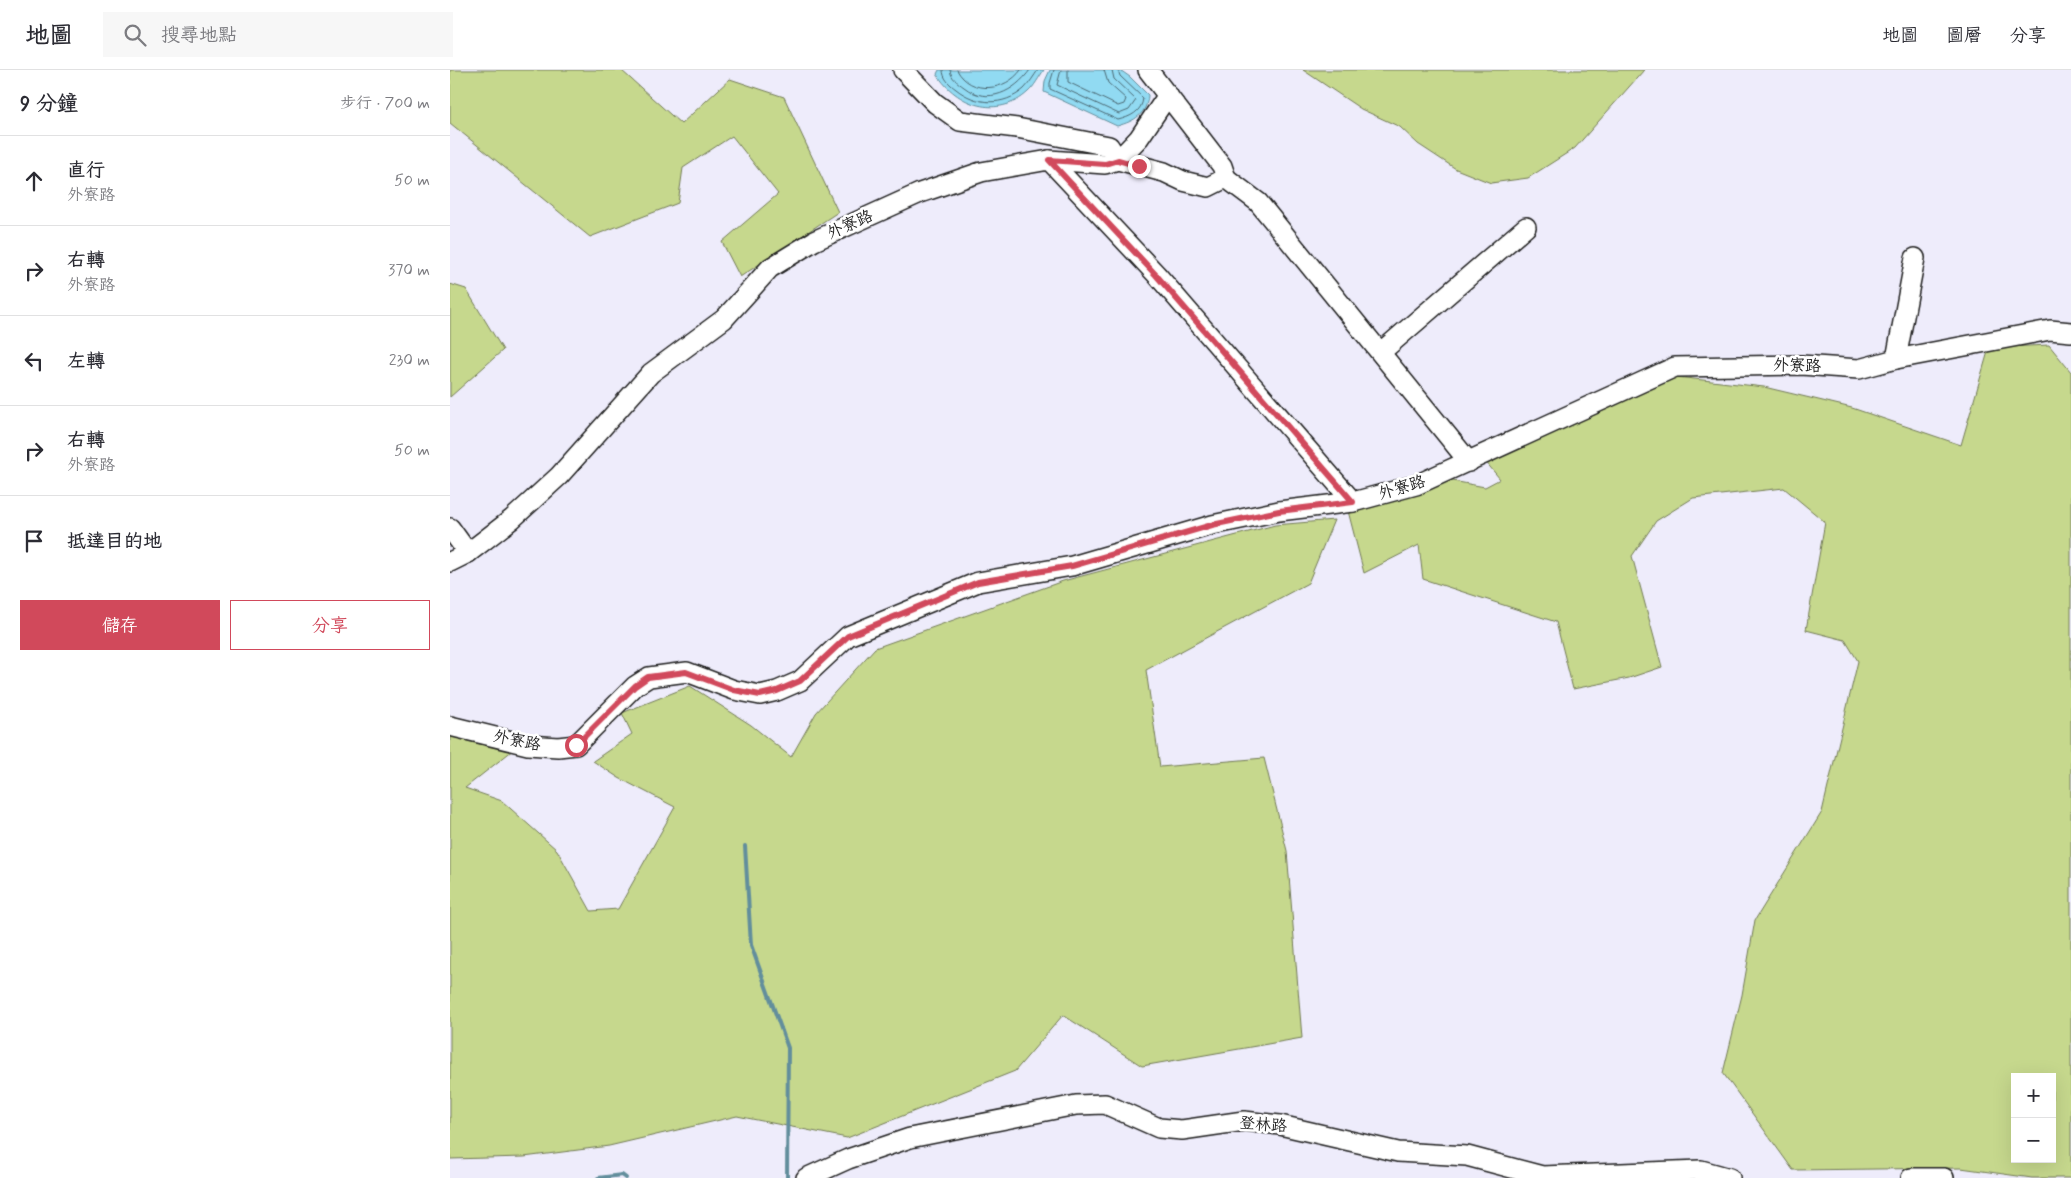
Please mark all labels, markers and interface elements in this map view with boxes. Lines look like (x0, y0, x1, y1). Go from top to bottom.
search box (103, 12, 453, 57)
text: 地圖 (25, 21, 73, 52)
icon: search (121, 21, 149, 49)
text: 搜尋地點 (161, 23, 237, 48)
text: 地圖 (1882, 24, 1918, 48)
text: 圖層 (1946, 24, 1982, 48)
text: 分享 (2010, 24, 2046, 48)
text: 9 分鐘 (20, 90, 78, 118)
text: 步行 · 700 m (340, 93, 430, 114)
route end (1128, 155, 1151, 178)
text: 直行 (67, 158, 105, 183)
icon: ahead (20, 167, 48, 195)
text: 50 m (394, 170, 430, 191)
text: 外寮路 (67, 185, 115, 206)
street label: 外寮路 (824, 206, 876, 244)
text: 右轉 (67, 248, 105, 273)
icon: right (20, 257, 48, 285)
text: 370 m (388, 260, 430, 281)
text: 外寮路 (67, 275, 115, 296)
icon: left (20, 347, 48, 375)
text: 左轉 (67, 349, 105, 374)
text: 230 m (389, 350, 430, 371)
street label: 外寮路 (1773, 355, 1821, 377)
text: 右轉 (67, 428, 105, 453)
icon: right (20, 437, 48, 465)
text: 50 m (394, 440, 430, 461)
text: 外寮路 (67, 455, 115, 476)
street label: 外寮路 (1376, 471, 1428, 505)
icon: arrive (20, 527, 48, 555)
text: 抵達目的地 (67, 529, 162, 554)
button: 儲存 (20, 600, 220, 650)
button: 分享 (230, 600, 430, 650)
street label: 外寮路 (491, 726, 543, 756)
route start (565, 734, 588, 757)
map controls (2011, 1073, 2056, 1163)
button: + (2011, 1073, 2056, 1118)
street label: 登林路 (1238, 1113, 1288, 1137)
button: − (2011, 1118, 2056, 1163)

